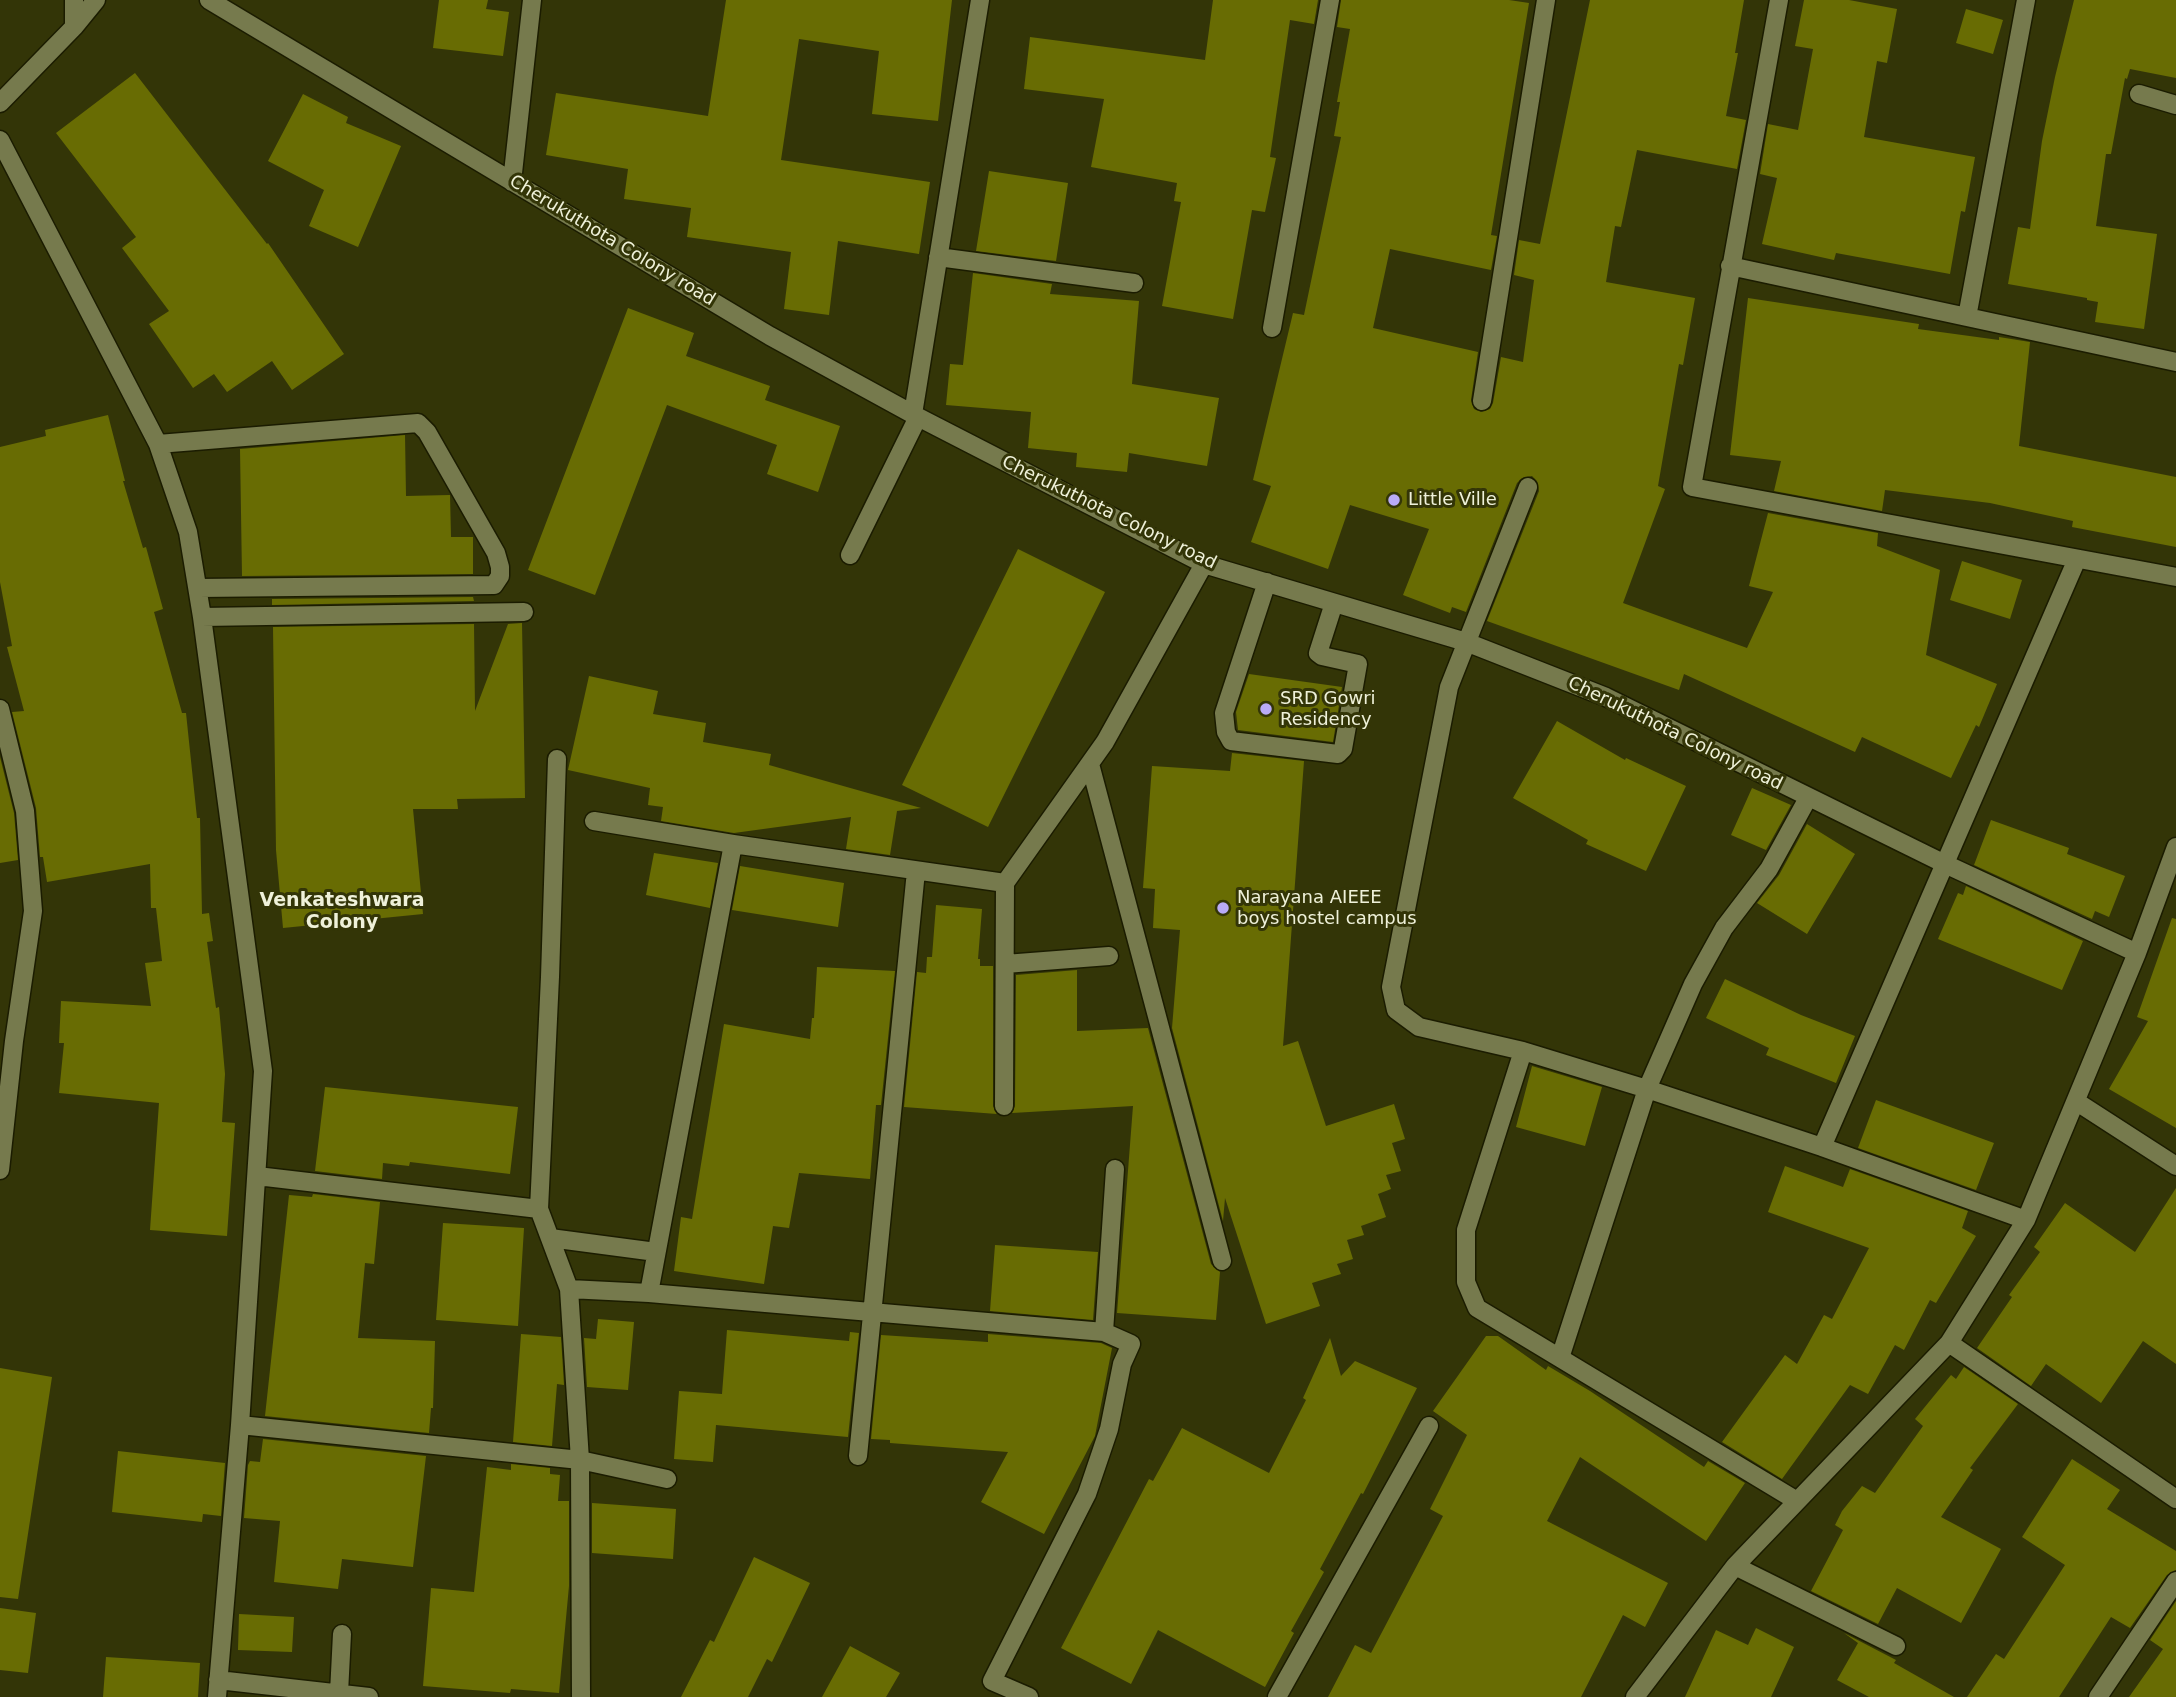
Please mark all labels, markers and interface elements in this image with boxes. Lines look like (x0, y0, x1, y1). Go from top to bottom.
street label: Cherukuthota Colony road (505, 171, 719, 311)
street label: Cherukuthota Colony road (998, 452, 1220, 574)
place label: Little Ville (1408, 489, 1497, 511)
marker: Little Ville (1386, 492, 1402, 508)
street label: Cherukuthota Colony road (1564, 673, 1786, 795)
place label: SRD Gowri Residency (1280, 688, 1376, 730)
marker: SRD Gowri Residency (1258, 701, 1274, 717)
place label: Narayana AIEEE boys hostel campus (1237, 887, 1417, 930)
district label: Venkateshwara Colony (260, 890, 424, 934)
marker: Narayana AIEEE boys hostel campus (1215, 900, 1231, 916)

